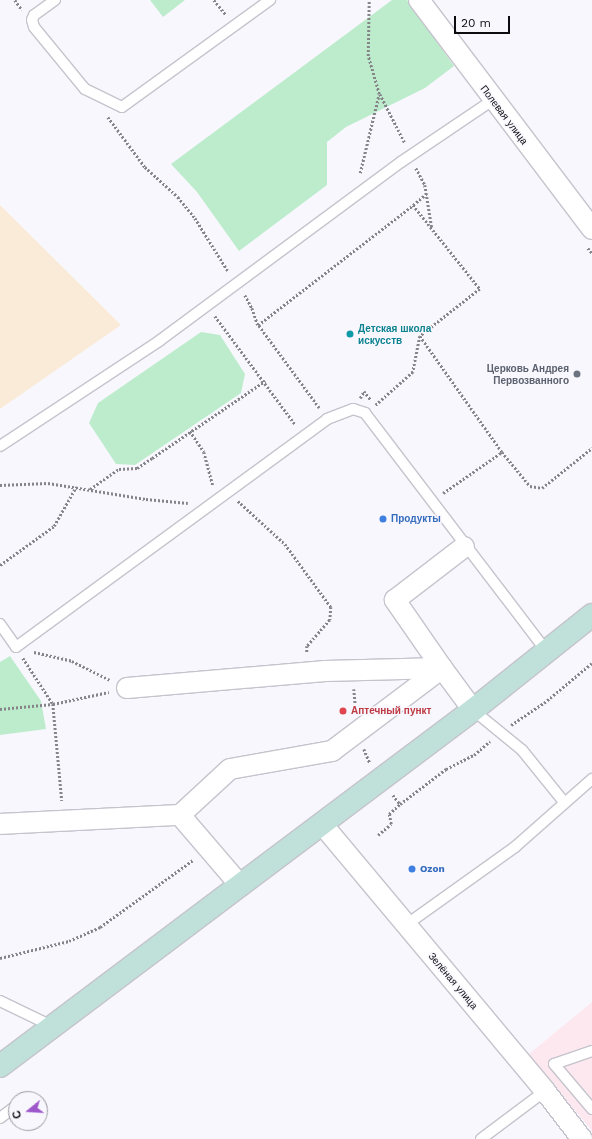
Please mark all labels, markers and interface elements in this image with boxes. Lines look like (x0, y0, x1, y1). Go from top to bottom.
scale bar (456, 8, 512, 34)
text: 20 m (461, 16, 491, 30)
street label: Полевая улица (478, 83, 530, 147)
place label: Детская школа искусств (358, 322, 431, 346)
marker: Детская школа искусств (345, 329, 355, 339)
place label: Церковь Андрея Первозванного (487, 362, 569, 386)
marker: Церковь Андрея Первозванного (572, 369, 582, 379)
place label: Продукты (391, 513, 441, 525)
marker: Продукты (378, 514, 388, 524)
place label: Аптечный пункт (351, 705, 431, 717)
marker: Аптечный пункт (338, 706, 348, 716)
place label: Ozon (420, 863, 445, 875)
marker: Ozon (407, 864, 417, 874)
street label: Зелёная улица (426, 950, 480, 1012)
north arrow (8, 1091, 48, 1131)
text: С (10, 1109, 24, 1120)

